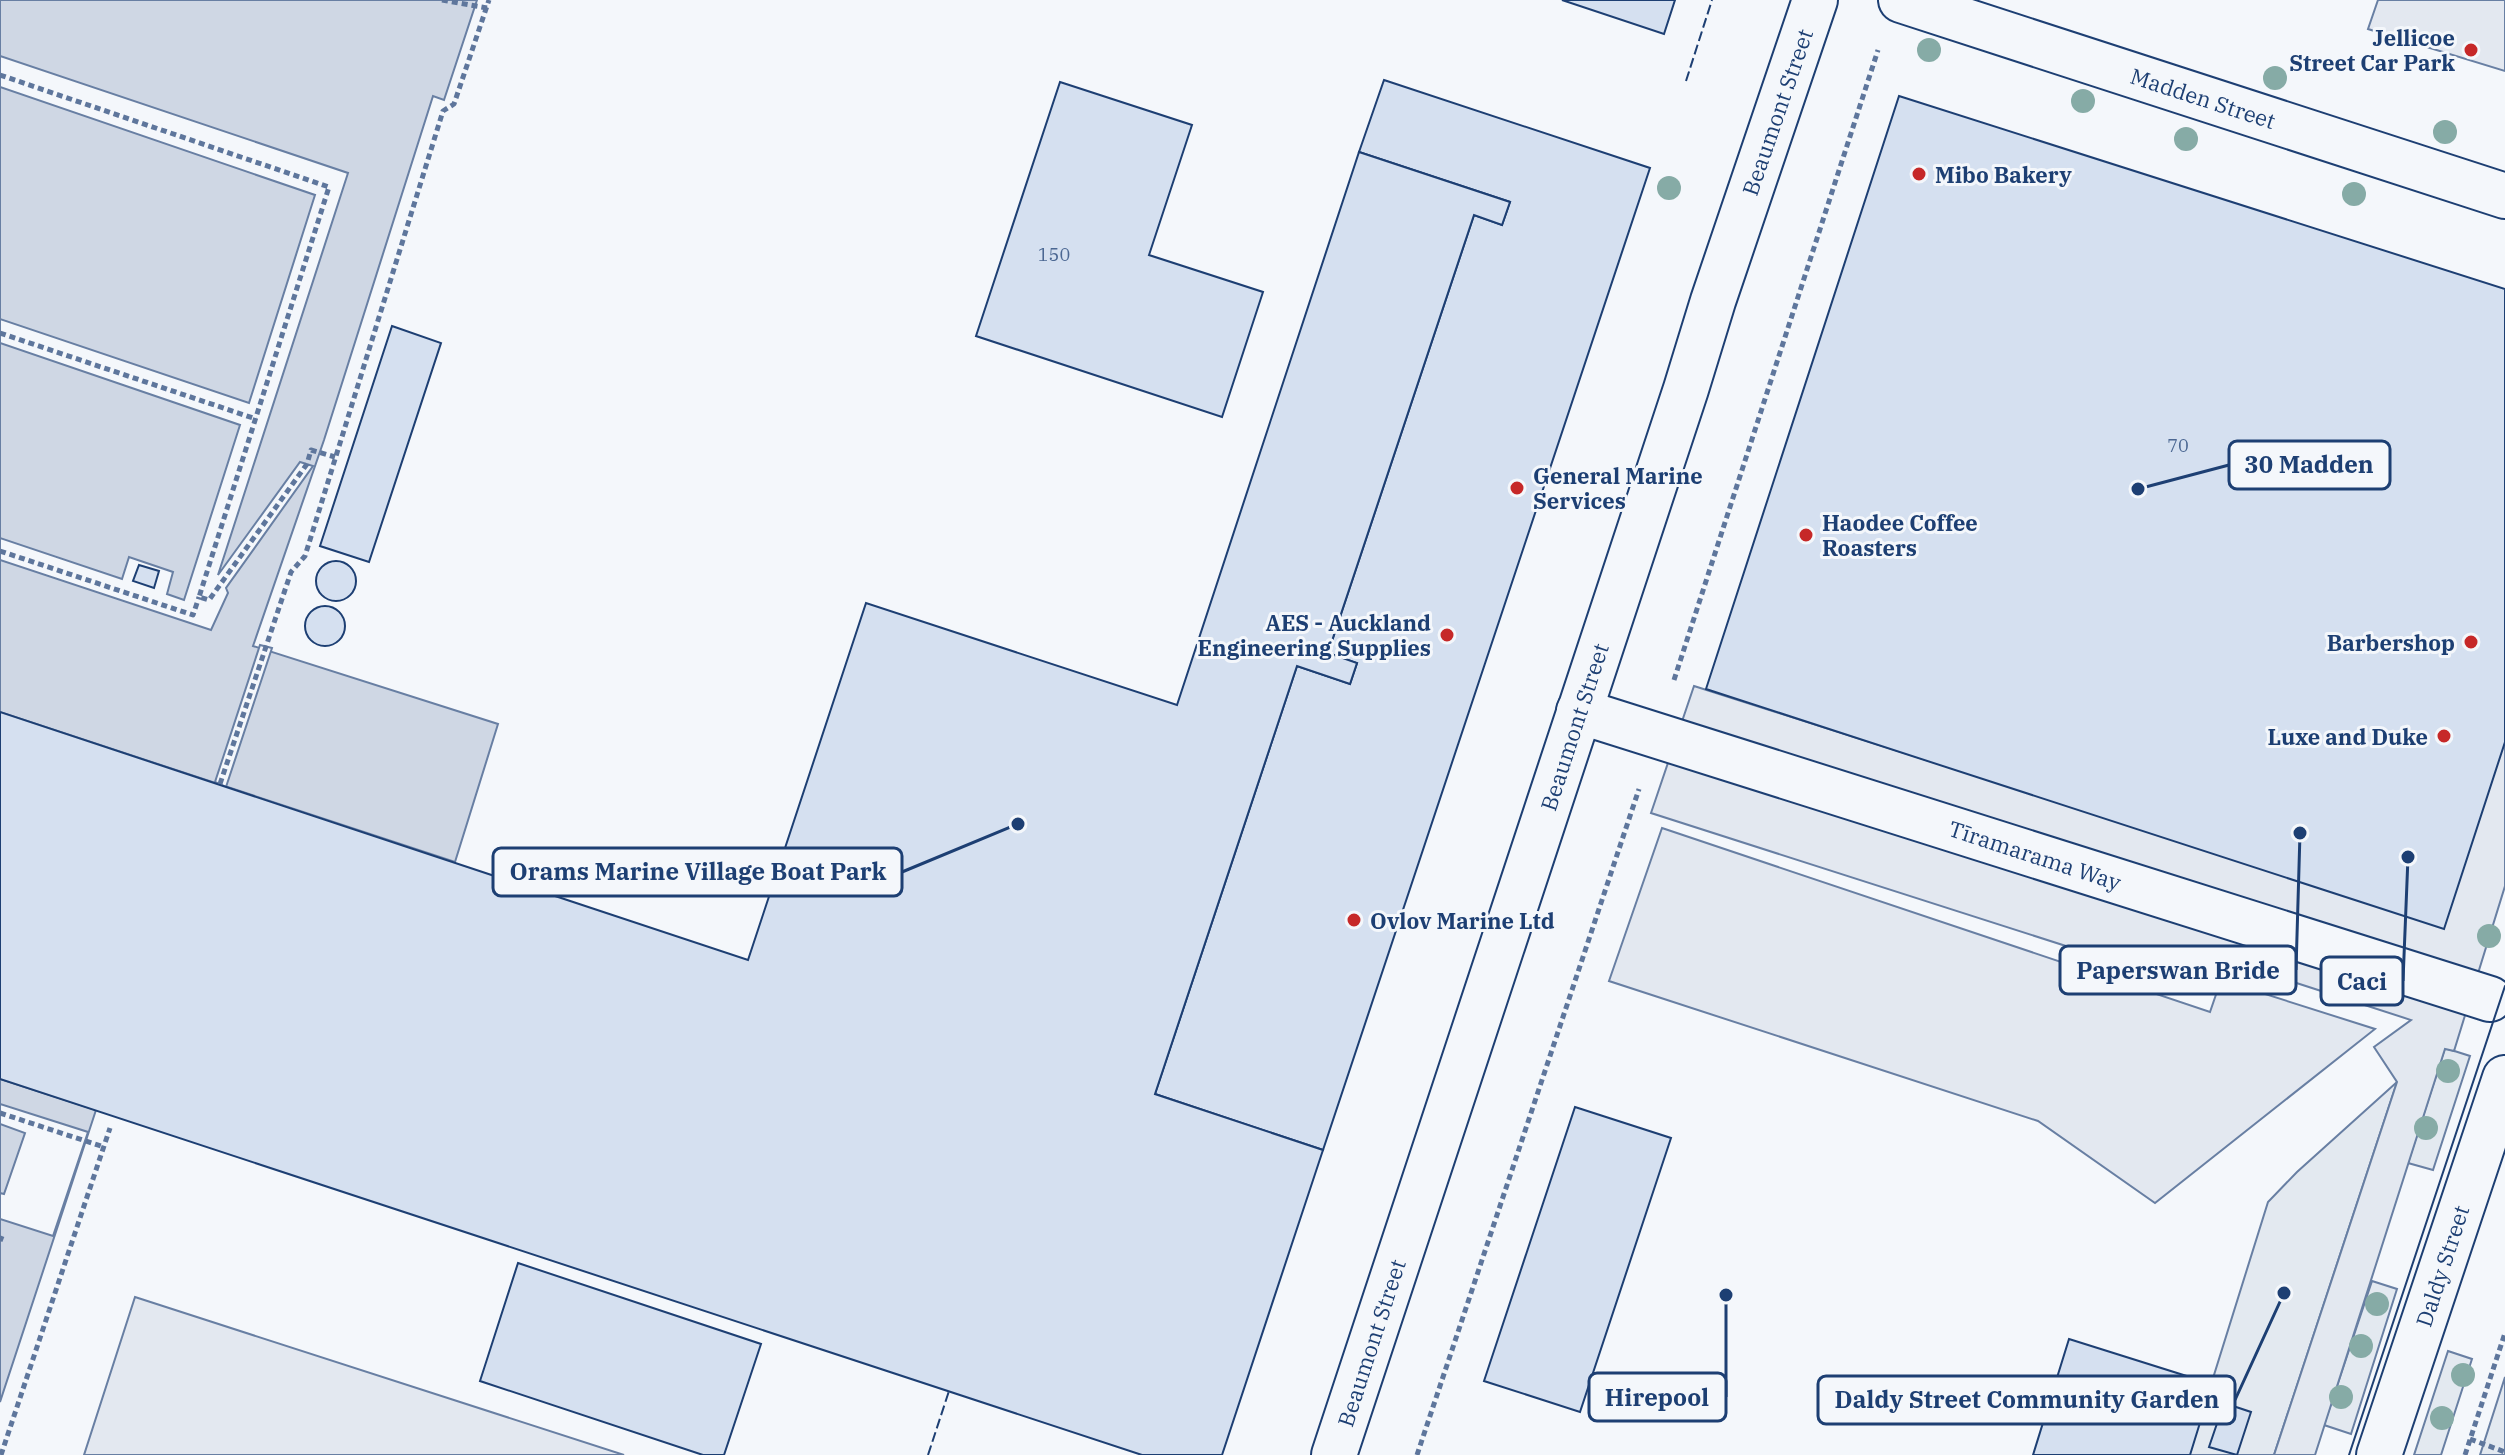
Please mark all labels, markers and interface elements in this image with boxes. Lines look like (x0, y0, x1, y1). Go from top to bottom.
place label: Jellicoe Street Car Park (2289, 23, 2455, 77)
street label: Beaumont Street (1735, 25, 1819, 199)
marker: Jellicoe Street Car Park (2462, 41, 2480, 59)
street label: Madden Street (2127, 61, 2279, 135)
place label: Mibo Bakery (1935, 160, 2072, 189)
marker: Mibo Bakery (1910, 165, 1928, 183)
house number: 150 (1038, 243, 1070, 266)
house number: 70 (2167, 434, 2189, 457)
callout: 30 Madden (2229, 441, 2390, 489)
text: 30 Madden (2244, 448, 2374, 480)
place label: General Marine Services (1533, 461, 1703, 515)
marker: General Marine Services (1508, 479, 1526, 497)
place label: Haodee Coffee Roasters (1822, 508, 1978, 562)
marker: Haodee Coffee Roasters (1797, 526, 1815, 544)
place label: AES - Auckland Engineering Supplies (1198, 608, 1431, 662)
marker: AES - Auckland Engineering Supplies (1438, 626, 1456, 644)
place label: Barbershop (2327, 628, 2455, 657)
marker: Barbershop (2462, 633, 2480, 651)
street label: Beaumont Street (1533, 639, 1615, 814)
place label: Luxe and Duke (2267, 722, 2428, 751)
marker: Luxe and Duke (2435, 727, 2453, 745)
street label: Tīramarama Way (1945, 813, 2125, 897)
callout: Orams Marine Village Boat Park (493, 848, 902, 896)
text: Orams Marine Village Boat Park (510, 855, 886, 887)
place label: Ovlov Marine Ltd (1370, 906, 1555, 935)
marker: Ovlov Marine Ltd (1345, 911, 1363, 929)
callout: Paperswan Bride (2060, 946, 2296, 994)
text: Paperswan Bride (2076, 954, 2280, 986)
callout: Caci (2321, 957, 2403, 1005)
text: Caci (2337, 965, 2387, 997)
street label: Daldy Street (2409, 1201, 2475, 1330)
street label: Beaumont Street (1330, 1255, 1412, 1430)
callout: Hirepool (1589, 1373, 1726, 1421)
callout: Daldy Street Community Garden (1818, 1376, 2235, 1424)
text: Hirepool (1605, 1381, 1709, 1413)
text: Daldy Street Community Garden (1835, 1383, 2219, 1415)

